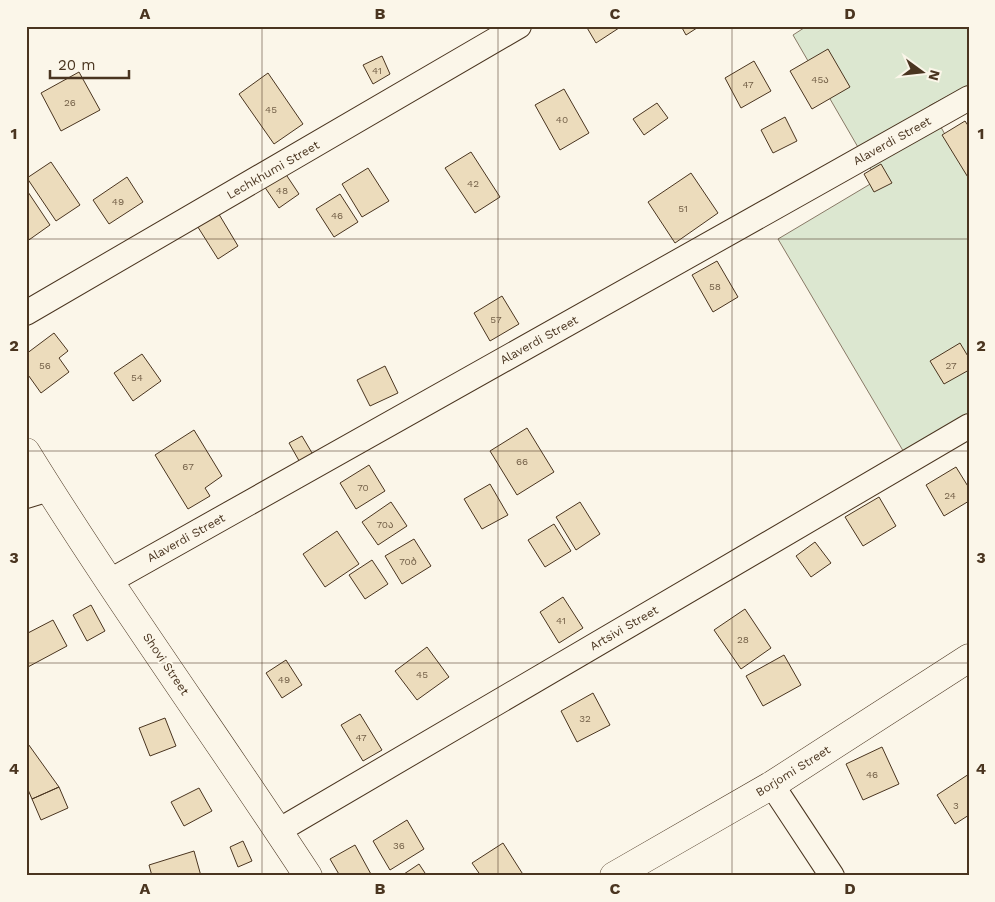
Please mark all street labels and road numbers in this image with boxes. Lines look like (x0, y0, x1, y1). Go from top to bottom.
street label: Alaverdi Street (851, 114, 933, 168)
street label: Lechkhumi Street (224, 138, 322, 202)
street label: Alaverdi Street (498, 313, 580, 367)
street label: Alaverdi Street (145, 511, 227, 565)
street label: Artsivi Street (587, 603, 661, 653)
street label: Shovi Street (140, 630, 192, 698)
street label: Borjomi Street (753, 742, 833, 800)

